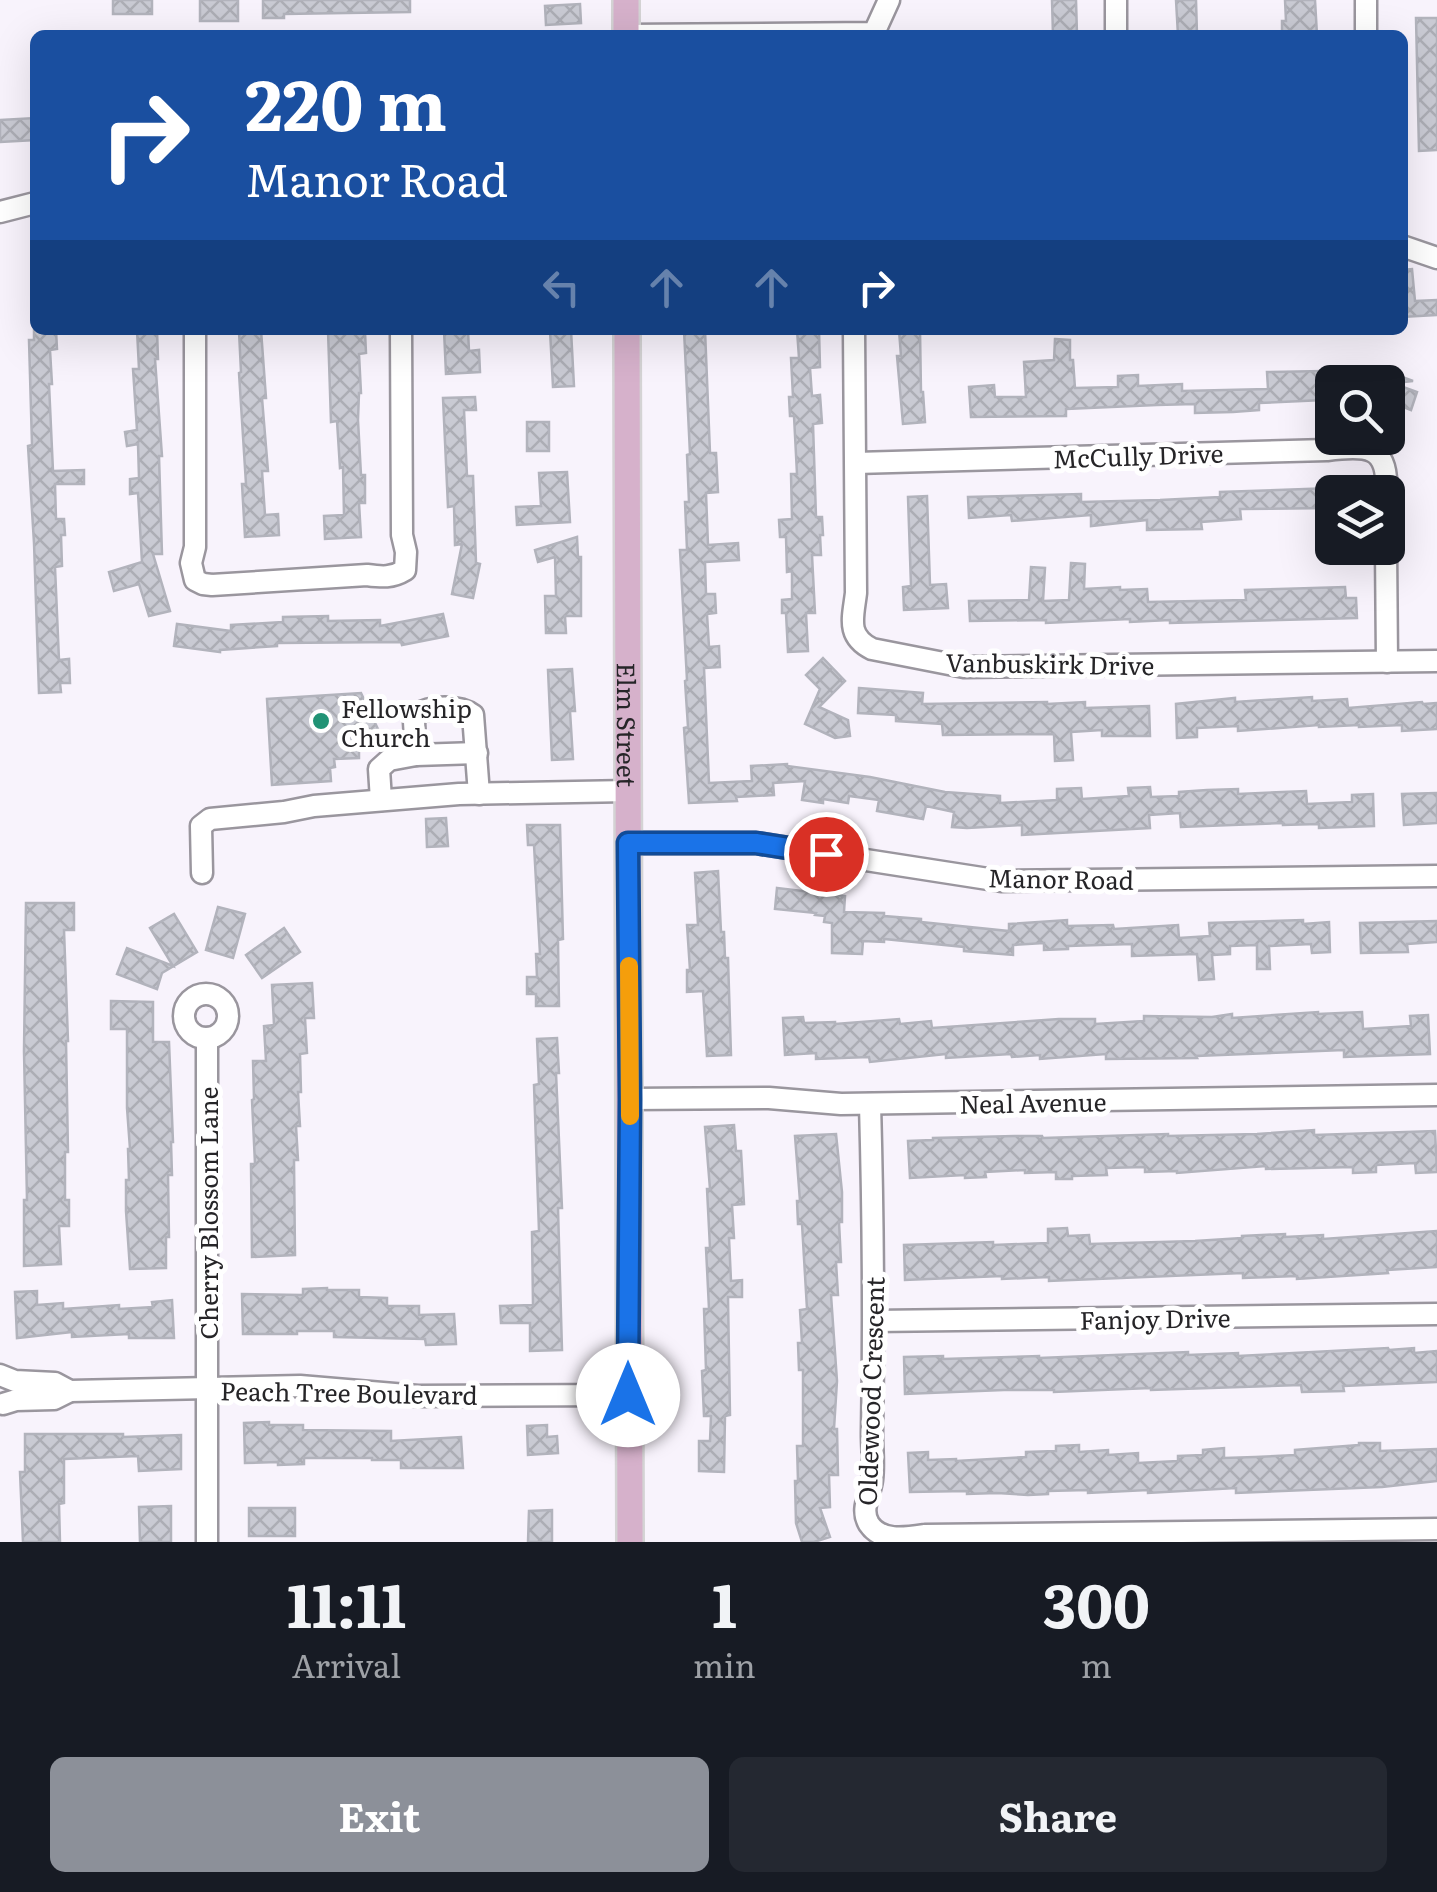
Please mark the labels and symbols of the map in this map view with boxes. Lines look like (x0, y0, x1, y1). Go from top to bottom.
street label: McCully Drive (1052, 434, 1224, 476)
street label: Vanbuskirk Drive (945, 643, 1155, 683)
street label: Elm Street (609, 662, 647, 788)
place label: Fellowship Church (341, 689, 472, 755)
marker: Fellowship Church (310, 710, 332, 732)
pin (784, 812, 869, 897)
street label: Manor Road (988, 858, 1134, 898)
street label: Neal Avenue (959, 1082, 1107, 1122)
street label: Cherry Blossom Lane (189, 1086, 226, 1340)
street label: Oldewood Crescent (848, 1276, 892, 1506)
street label: Fanjoy Drive (1079, 1298, 1231, 1338)
position arrow (576, 1343, 680, 1447)
street label: Peach Tree Boulevard (220, 1371, 478, 1413)

